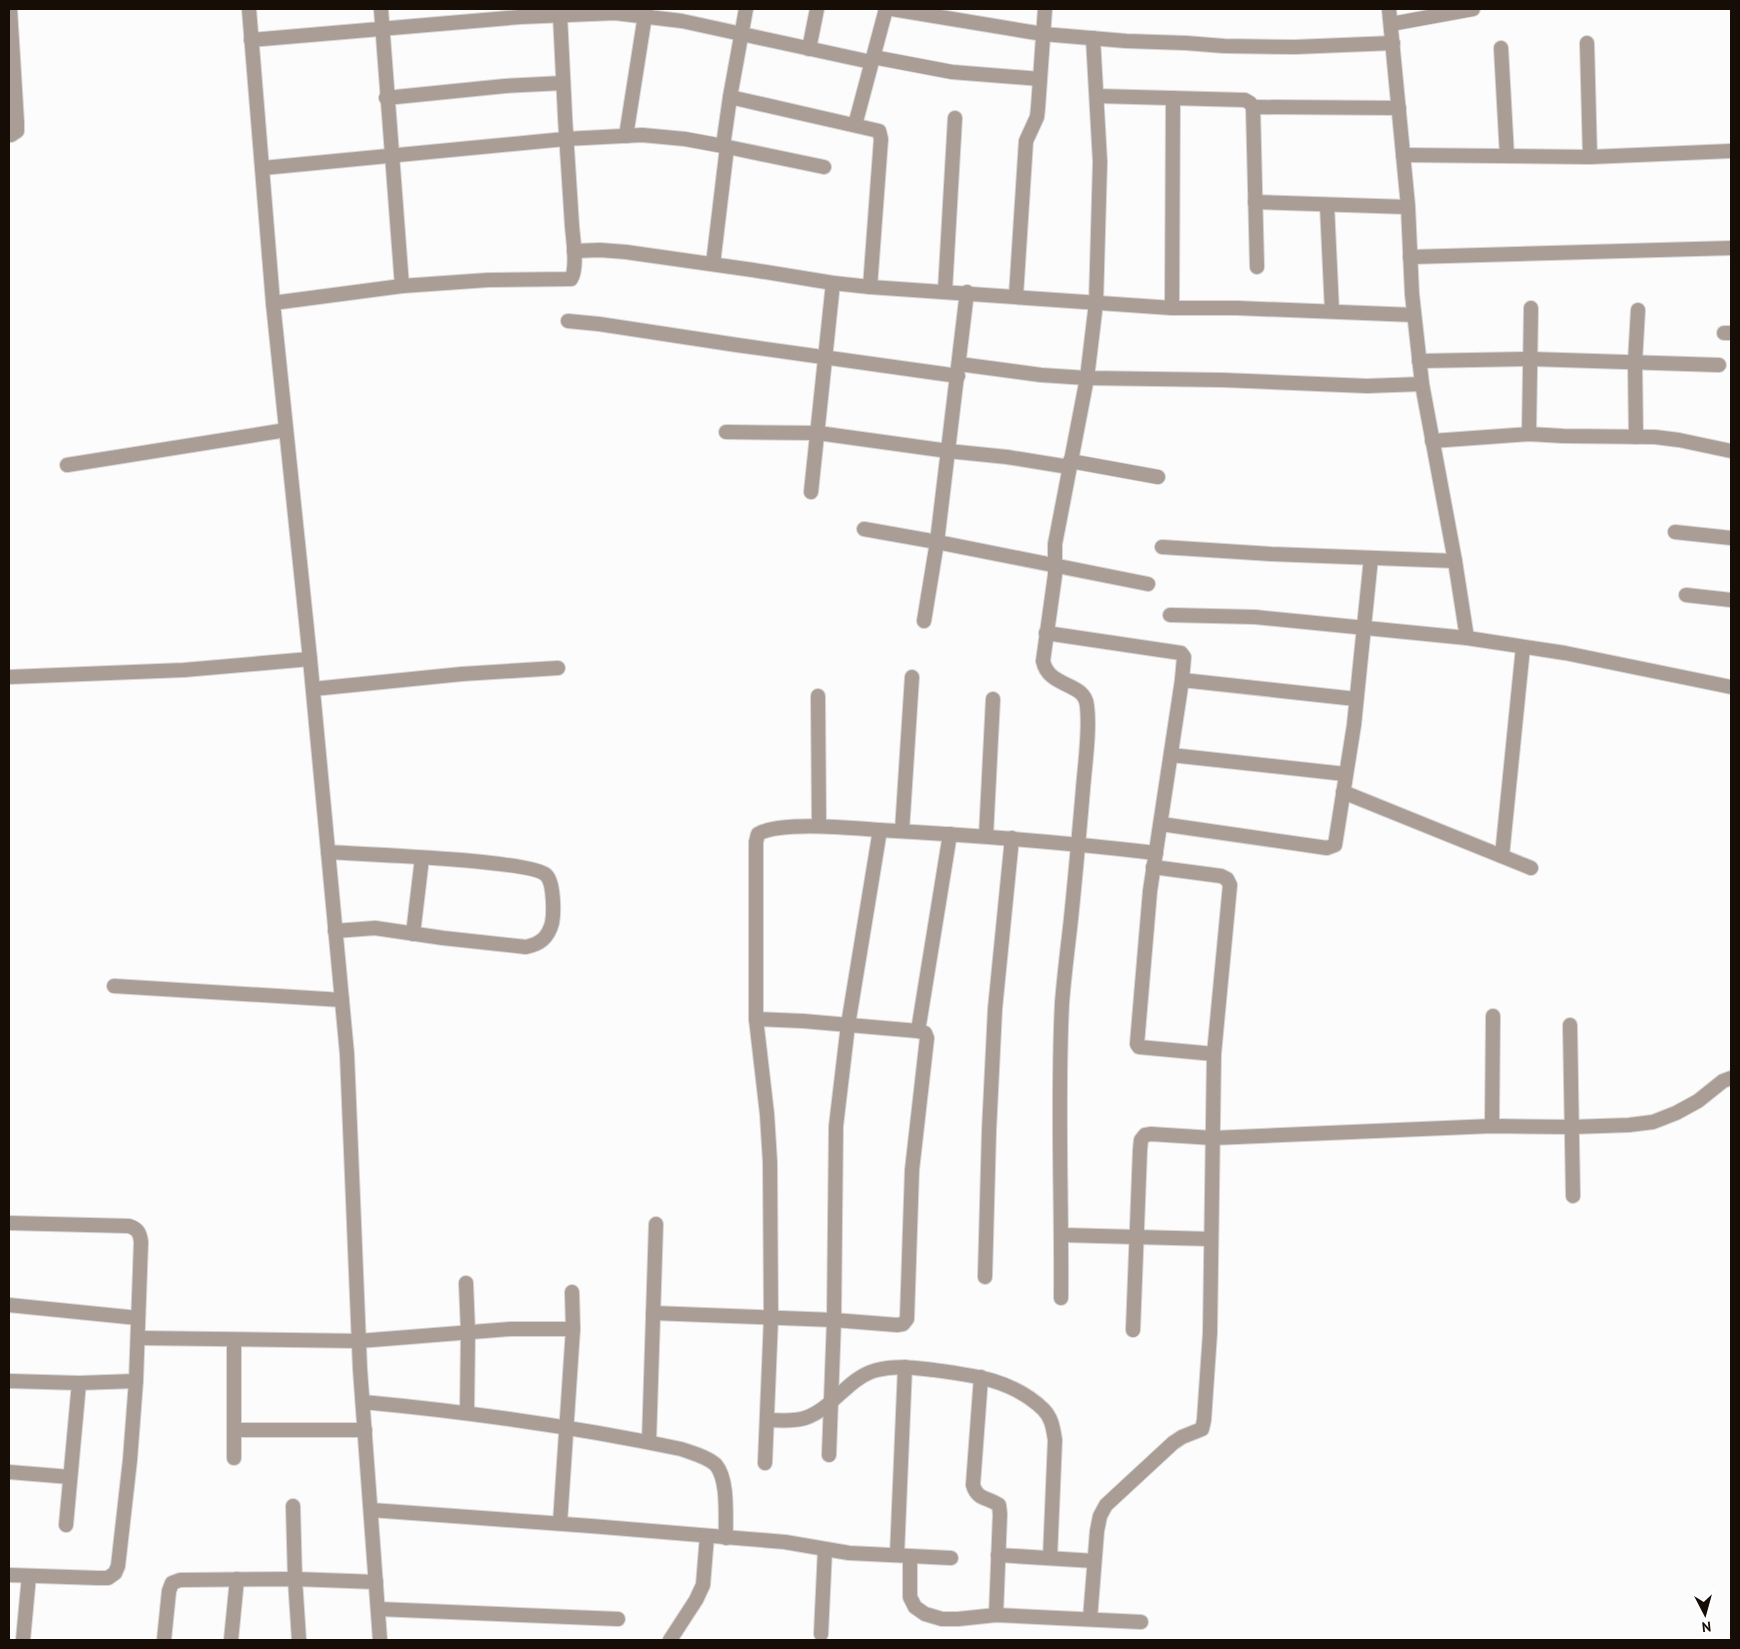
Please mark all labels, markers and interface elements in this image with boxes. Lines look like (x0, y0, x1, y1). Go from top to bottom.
north arrow (1680, 1589, 1730, 1639)
text: N (1701, 1617, 1712, 1636)

